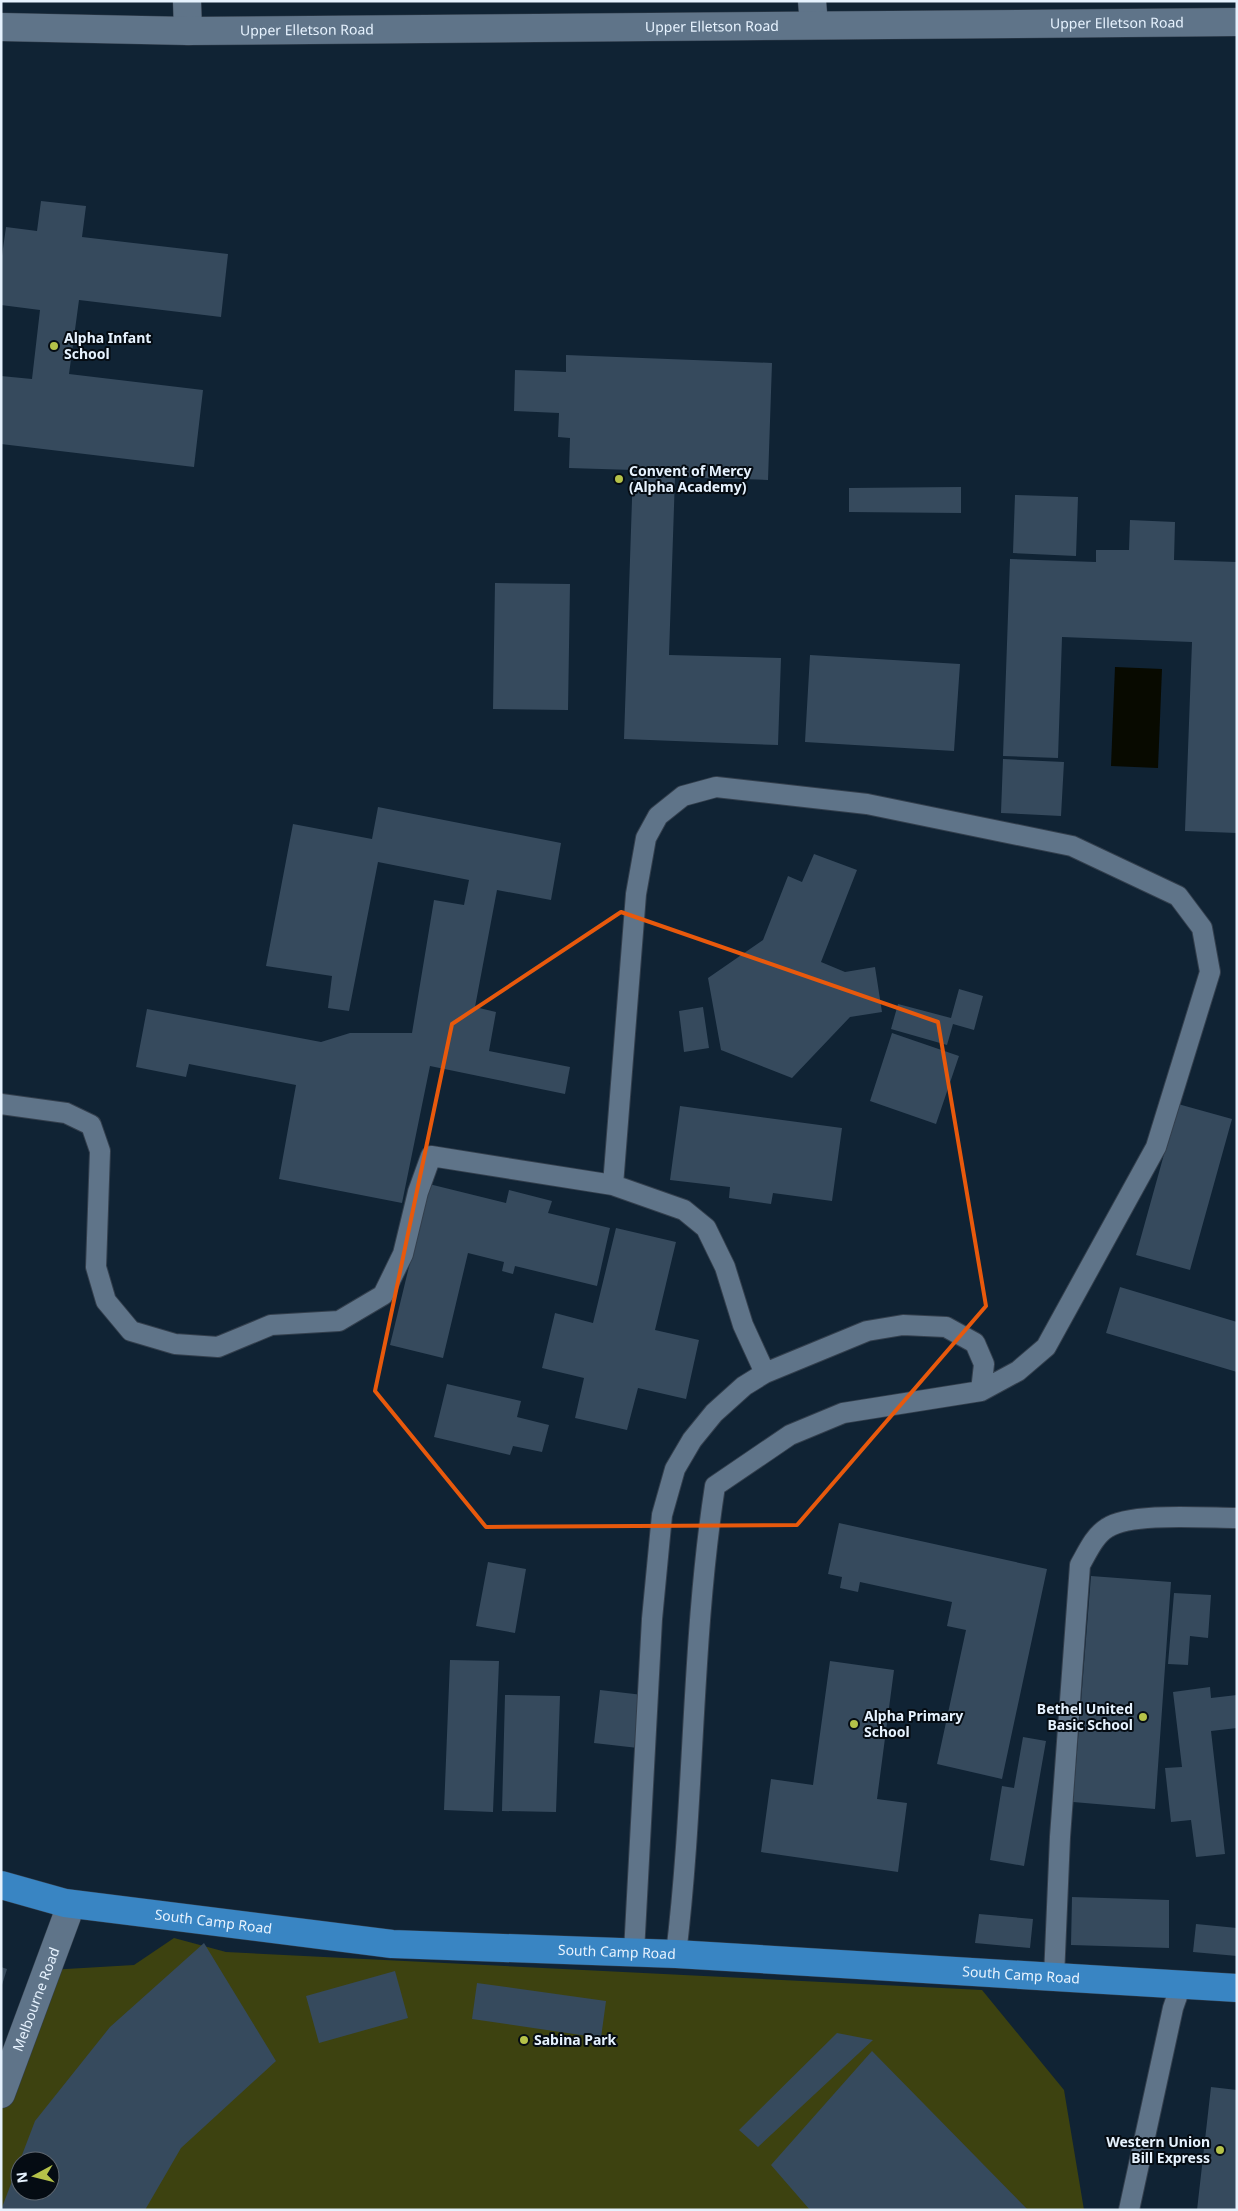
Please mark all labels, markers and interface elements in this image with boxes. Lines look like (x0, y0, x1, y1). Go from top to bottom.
street label: Upper Elletson Road (1050, 12, 1184, 33)
street label: Upper Elletson Road (645, 16, 779, 36)
street label: Upper Elletson Road (240, 19, 374, 40)
place label: Alpha Infant School (64, 328, 151, 363)
marker: Alpha Infant School (48, 340, 60, 352)
place label: Convent of Mercy (Alpha Academy) (629, 461, 752, 496)
marker: Convent of Mercy (Alpha Academy) (613, 473, 625, 485)
place label: Bethel United Basic School (1037, 1699, 1133, 1734)
place label: Alpha Primary School (864, 1706, 963, 1741)
marker: Bethel United Basic School (1137, 1711, 1149, 1723)
marker: Alpha Primary School (848, 1718, 860, 1730)
street label: South Camp Road (154, 1904, 273, 1938)
street label: South Camp Road (558, 1940, 676, 1963)
street label: Melbourne Road (8, 1944, 64, 2054)
street label: South Camp Road (962, 1961, 1081, 1987)
place label: Sabina Park (534, 2030, 617, 2049)
marker: Sabina Park (518, 2034, 530, 2046)
place label: Western Union Bill Express (1106, 2132, 1210, 2167)
marker: Western Union Bill Express (1214, 2144, 1226, 2156)
north arrow (10, 2151, 60, 2201)
text: N (11, 2171, 32, 2184)

